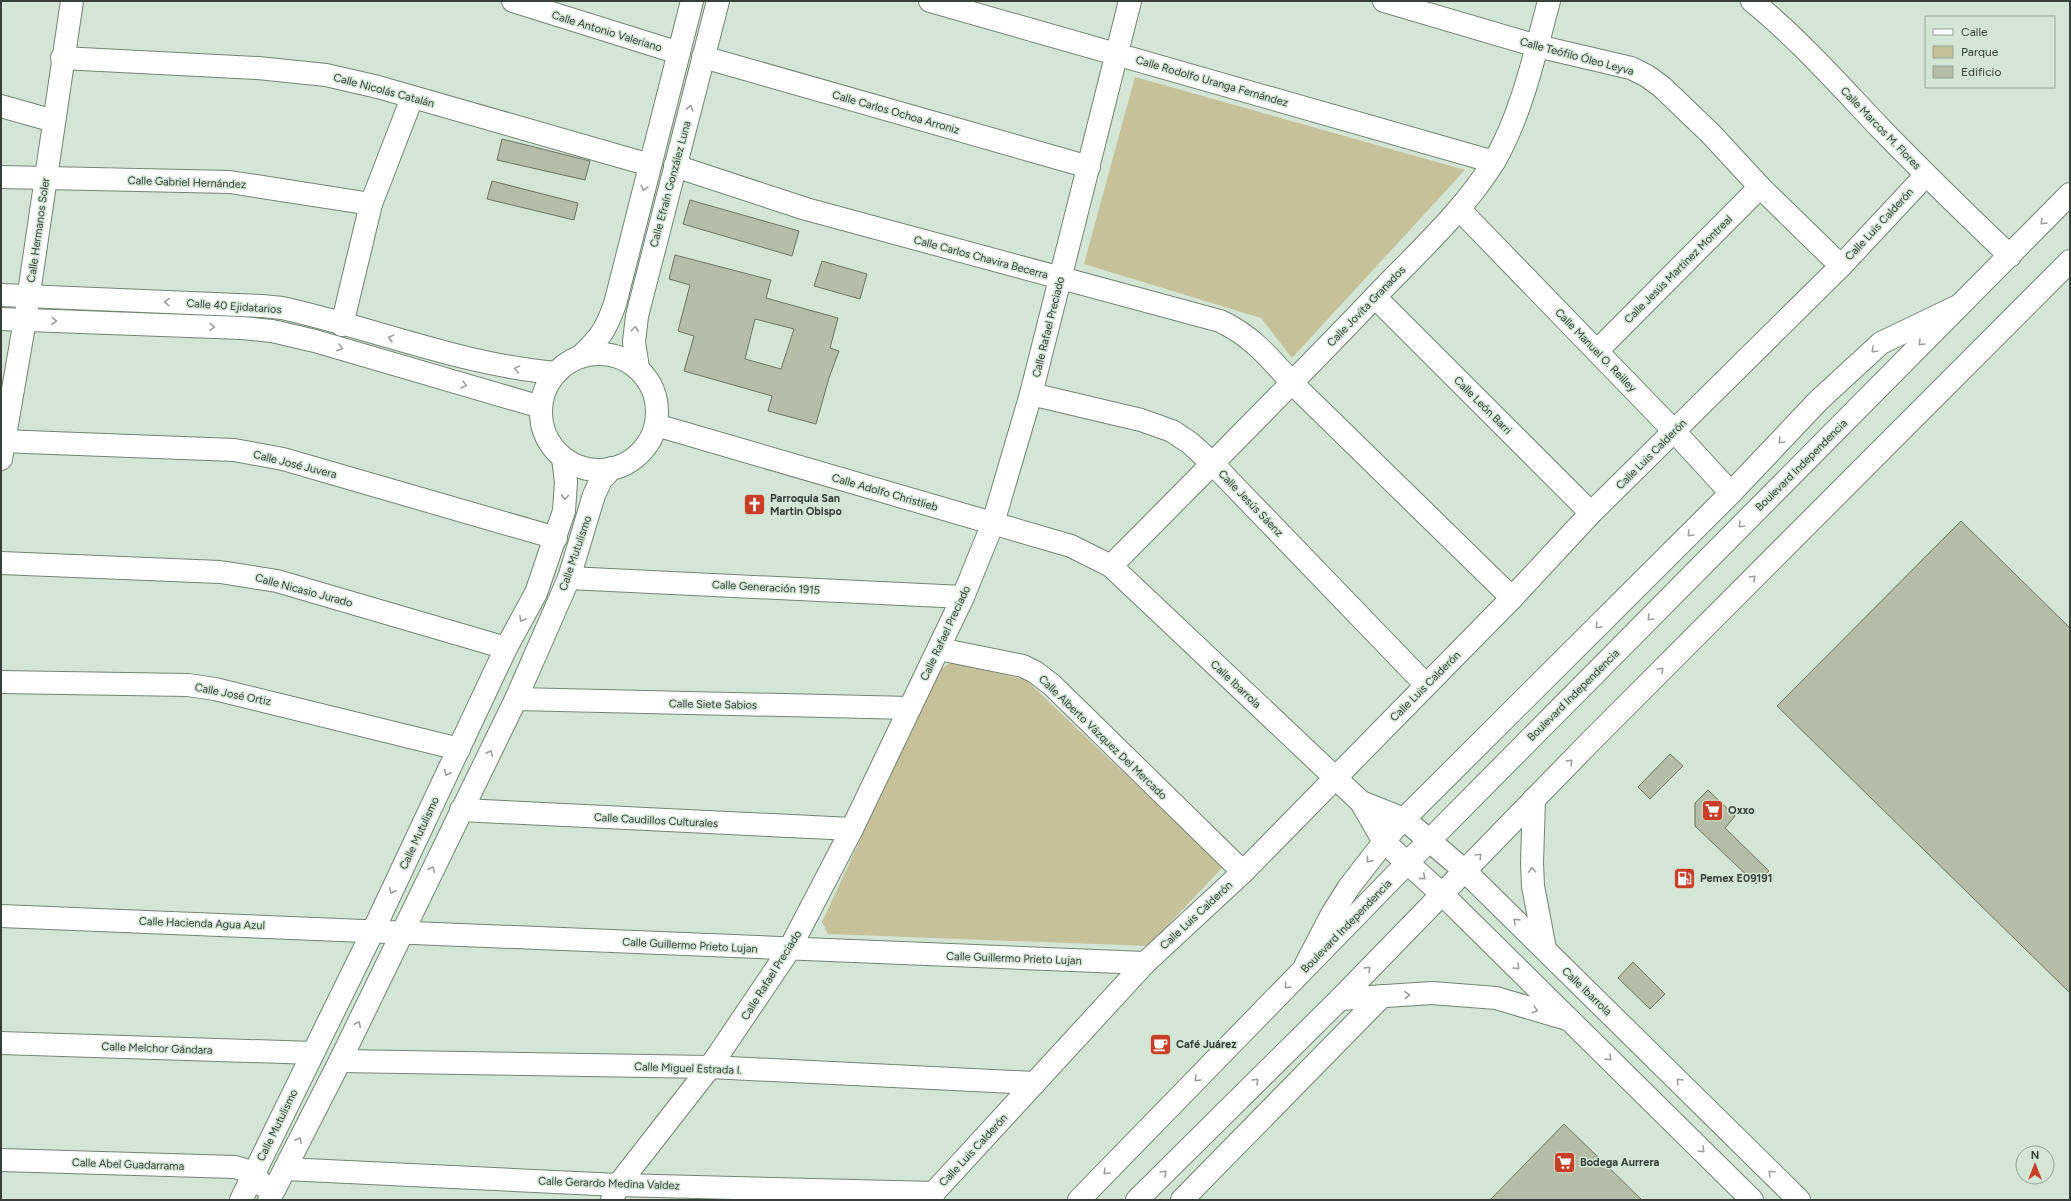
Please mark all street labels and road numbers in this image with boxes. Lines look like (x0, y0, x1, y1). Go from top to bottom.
street label: Calle Antonio Valeriano (550, 9, 664, 54)
street label: Calle Teófilo Óleo Leyva (1518, 34, 1636, 78)
street label: Calle Rodolfo Uranga Fernández (1134, 53, 1290, 110)
street label: Calle Nicolás Catalán (332, 71, 436, 110)
street label: Calle Marcos M. Flores (1838, 84, 1923, 172)
street label: Calle Carlos Ochoa Arroniz (831, 88, 961, 137)
street label: Calle Efraín González Luna (647, 119, 694, 249)
street label: Calle Gabriel Hernández (127, 174, 247, 191)
street label: Calle Hermanos Soler (25, 177, 52, 283)
street label: Calle Luis Calderón (1843, 186, 1916, 263)
street label: Calle Jesús Martínez Montreal (1622, 213, 1735, 326)
street label: Calle Carlos Chavira Becerra (912, 233, 1050, 282)
street label: Calle Jovita Granados (1324, 263, 1408, 349)
street label: Calle Rafael Preciado (1030, 275, 1067, 379)
street label: Calle 40 Ejidatarios (186, 297, 282, 316)
street label: Calle Manuel O. Reilley (1552, 306, 1639, 395)
street label: Calle León Barri (1451, 374, 1514, 437)
street label: Calle Luis Calderón (1614, 417, 1689, 492)
street label: Boulevard Independencia (1753, 417, 1850, 514)
street label: Calle José Juvera (252, 448, 338, 481)
street label: Calle Jesús Sáenz (1215, 467, 1286, 539)
street label: Calle Adolfo Christlieb (830, 471, 939, 514)
street label: Calle Mutulismo (557, 514, 594, 592)
street label: Calle Nicasio Jurado (254, 571, 354, 610)
street label: Calle Generación 1915 (712, 578, 820, 597)
street label: Calle Rafael Preciado (918, 584, 973, 683)
street label: Boulevard Independencia (1525, 647, 1622, 744)
street label: Calle Luis Calderón (1388, 649, 1463, 724)
street label: Calle Ibarrola (1208, 658, 1263, 711)
street label: Calle Alberto Vázquez Del Mercado (1036, 672, 1170, 802)
street label: Calle José Ortiz (194, 681, 272, 708)
street label: Calle Siete Sabios (669, 697, 757, 712)
street label: Calle Mutulismo (397, 795, 442, 872)
street label: Calle Caudillos Culturales (593, 811, 718, 830)
street label: Boulevard Independencia (1298, 877, 1394, 976)
street label: Calle Luis Calderón (1158, 879, 1235, 952)
street label: Calle Hacienda Agua Azul (139, 915, 265, 932)
street label: Calle Rafael Preciado (739, 928, 804, 1023)
street label: Calle Guillermo Prieto Lujan (622, 935, 758, 956)
street label: Calle Guillermo Prieto Lujan (946, 950, 1082, 967)
street label: Calle Ibarrola (1559, 964, 1614, 1018)
street label: Calle Melchor Gándara (101, 1040, 213, 1057)
street label: Calle Miguel Estrada I. (634, 1060, 742, 1077)
street label: Calle Mutulismo (254, 1087, 301, 1163)
street label: Calle Luis Calderón (937, 1112, 1010, 1189)
street label: Calle Abel Guadarrama (72, 1156, 184, 1173)
street label: Calle Gerardo Medina Valdez (538, 1175, 680, 1192)

